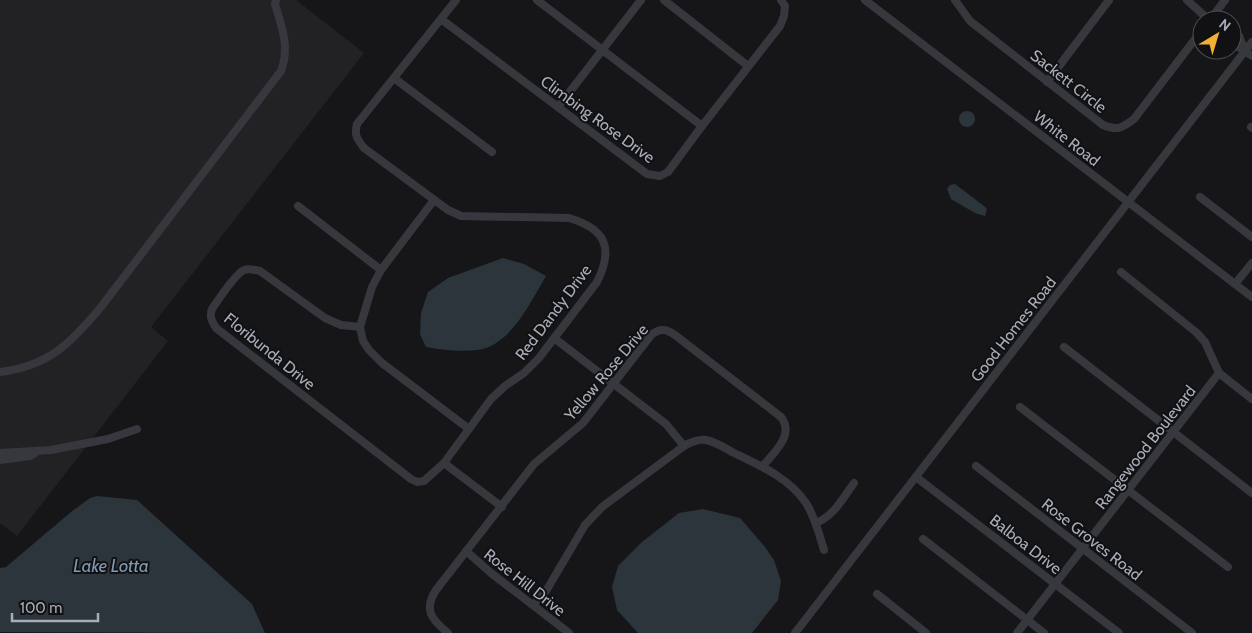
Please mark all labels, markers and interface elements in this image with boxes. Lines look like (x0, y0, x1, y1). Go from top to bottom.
north arrow (1192, 10, 1242, 60)
text: N (1216, 15, 1234, 35)
street label: Sackett Circle (1027, 46, 1111, 117)
street label: Climbing Rose Drive (537, 72, 658, 167)
street label: White Road (1030, 107, 1104, 170)
street label: Red Dandy Drive (511, 261, 595, 364)
street label: Good Homes Road (967, 273, 1060, 386)
street label: Floribunda Drive (220, 309, 319, 394)
street label: Yellow Rose Drive (560, 320, 652, 425)
street label: Rangewood Boulevard (1091, 382, 1200, 513)
street label: Rose Groves Road (1038, 494, 1145, 584)
street label: Balboa Drive (986, 510, 1065, 578)
street label: Rose Hill Drive (480, 545, 569, 620)
water label: Lake Lotta (73, 555, 149, 577)
scale bar (12, 590, 99, 622)
text: 100 m (20, 599, 62, 617)

